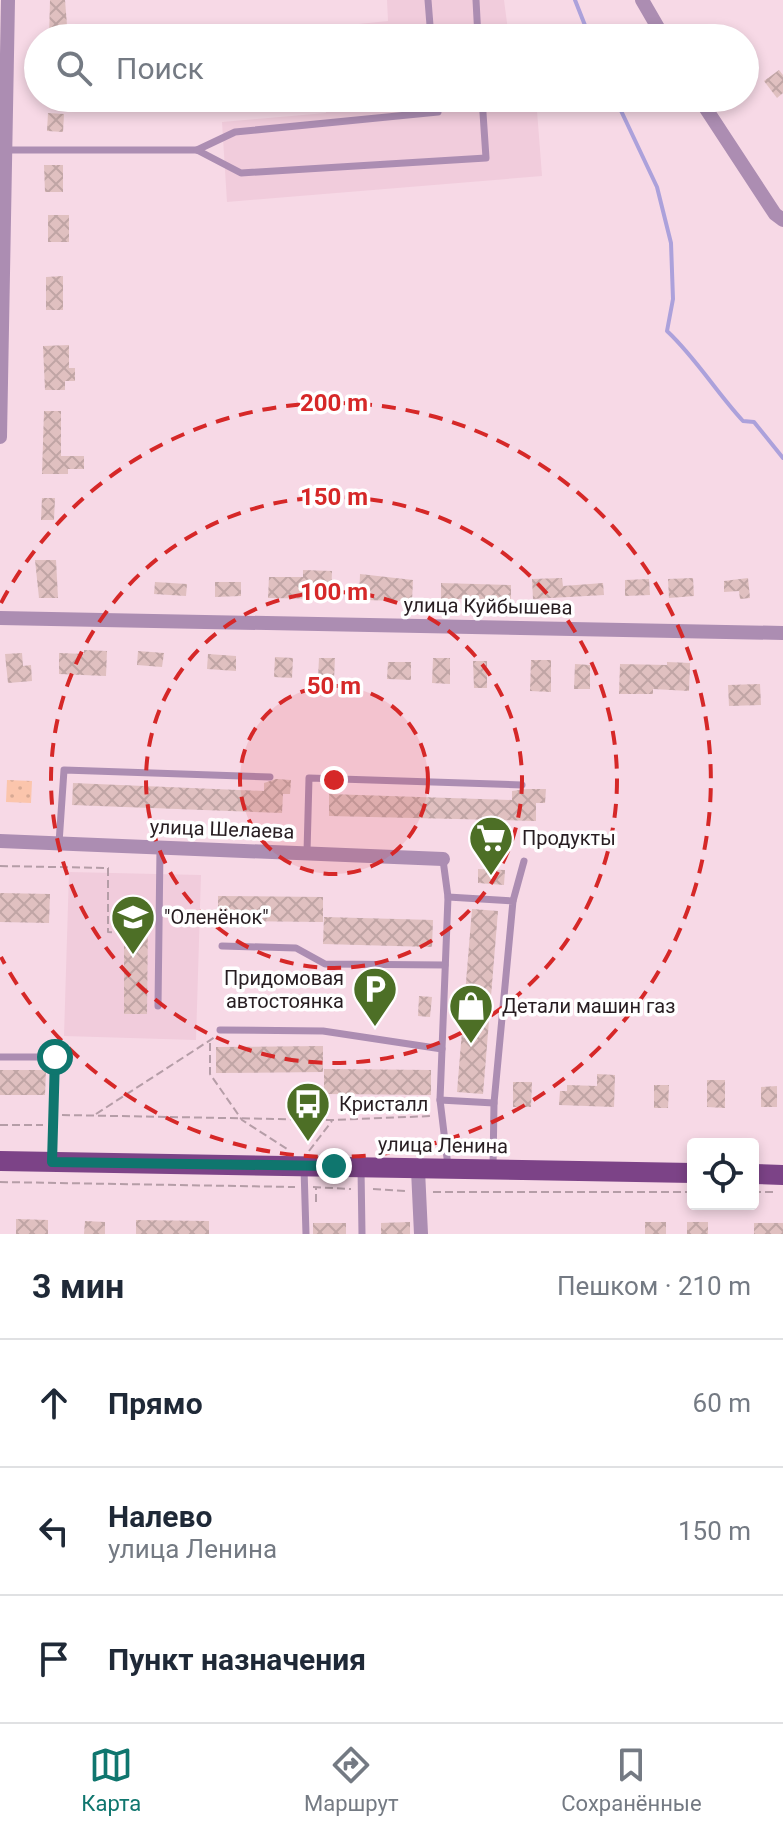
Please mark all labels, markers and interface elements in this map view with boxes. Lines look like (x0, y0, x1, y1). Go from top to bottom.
search box (24, 24, 759, 112)
icon: search (52, 46, 96, 90)
text: Поиск (116, 51, 204, 86)
text: 200 m (300, 389, 368, 417)
text: 150 m (300, 483, 368, 511)
text: 100 m (300, 578, 368, 606)
street label: улица Куйбышева (403, 593, 573, 619)
text: 50 m (307, 672, 361, 700)
centre of rings (320, 766, 348, 794)
street label: улица Шелаева (149, 814, 295, 844)
supermarket icon: Продукты (467, 814, 515, 877)
place label: Продукты (522, 826, 616, 850)
school or university icon: "Оленёнок" (109, 893, 157, 956)
place label: "Оленёнок" (164, 905, 269, 929)
parking icon: Придомовая автостоянка (351, 965, 399, 1028)
place label: Придомовая автостоянка (224, 966, 344, 1013)
shop icon: Детали машин газ (447, 982, 495, 1045)
place label: Детали машин газ (502, 994, 675, 1018)
route start (37, 1039, 73, 1075)
bus stop icon: Кристалл (284, 1080, 332, 1143)
place label: Кристалл (339, 1092, 428, 1116)
street label: улица Ленина (378, 1132, 508, 1158)
map controls (687, 1138, 759, 1210)
button: locate (687, 1138, 759, 1210)
route end (316, 1148, 352, 1184)
text: 3 мин (32, 1266, 124, 1306)
text: Пешком · 210 m (557, 1271, 751, 1301)
icon: ahead (32, 1381, 76, 1425)
text: Прямо (108, 1386, 203, 1421)
text: 60 m (693, 1388, 751, 1418)
text: Налево (108, 1499, 212, 1534)
icon: left (32, 1509, 76, 1553)
text: 150 m (678, 1516, 751, 1546)
text: улица Ленина (108, 1534, 277, 1564)
icon: arrive (32, 1637, 76, 1681)
text: Пункт назначения (108, 1642, 366, 1677)
tab: Карта (81, 1743, 141, 1816)
tab: Маршрут (304, 1743, 399, 1816)
tab: Сохранённые (561, 1743, 702, 1816)

